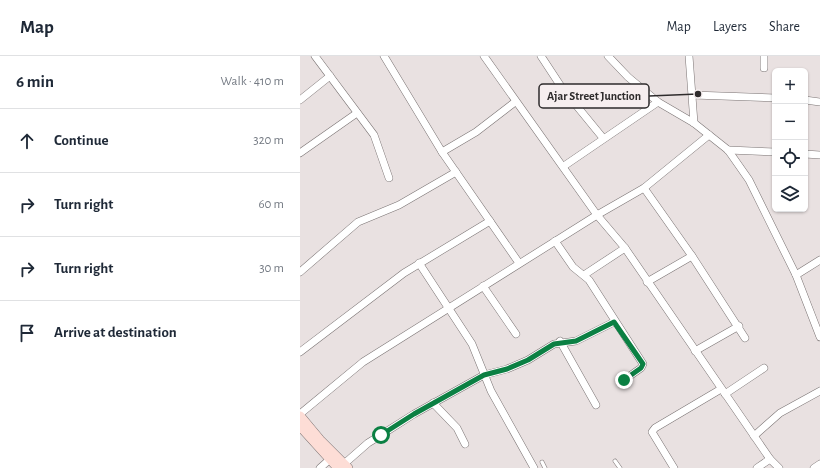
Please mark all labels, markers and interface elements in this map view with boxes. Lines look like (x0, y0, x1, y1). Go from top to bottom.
text: Map (20, 18, 54, 37)
text: Map (666, 20, 691, 34)
text: Layers (713, 20, 747, 34)
text: Share (769, 20, 800, 34)
map controls (772, 68, 808, 212)
button: + (772, 68, 808, 104)
text: 6 min (16, 73, 54, 90)
text: Walk · 410 m (221, 75, 284, 88)
callout: Ajar Street Junction (539, 84, 649, 108)
text: Ajar Street Junction (547, 90, 641, 103)
button: − (772, 104, 808, 140)
icon: ahead (16, 130, 38, 152)
text: Continue (54, 133, 109, 148)
text: 320 m (253, 134, 284, 147)
button: locate (772, 140, 808, 176)
button: layers (772, 176, 808, 212)
icon: right (16, 194, 38, 216)
text: Turn right (54, 197, 113, 212)
text: 60 m (258, 198, 284, 211)
icon: right (16, 258, 38, 280)
text: Turn right (54, 261, 113, 276)
text: 30 m (259, 262, 284, 275)
icon: arrive (16, 322, 38, 344)
text: Arrive at destination (54, 325, 177, 340)
route end (615, 371, 633, 389)
route start (372, 426, 390, 444)

